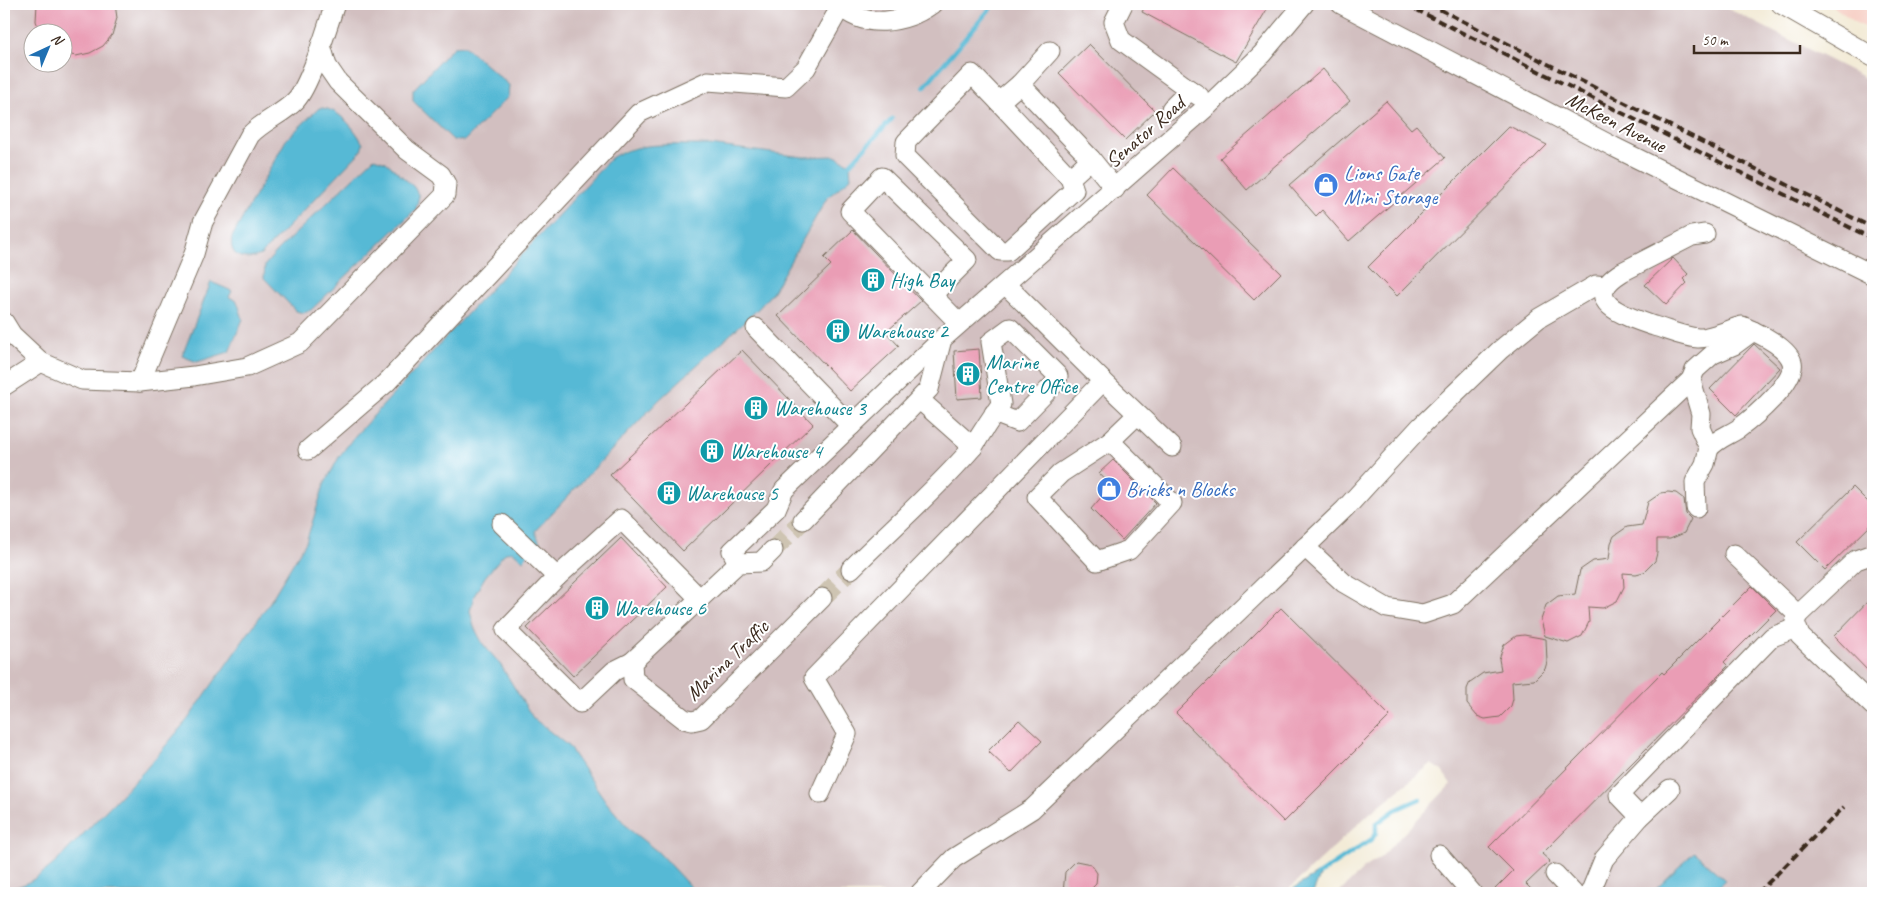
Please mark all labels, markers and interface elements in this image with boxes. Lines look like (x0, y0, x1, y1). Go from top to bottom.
north arrow (22, 22, 72, 72)
scale bar (1694, 22, 1801, 54)
text: N (48, 30, 67, 50)
text: 50 m (1702, 31, 1729, 50)
street label: McKeen Avenue (1562, 86, 1671, 159)
street label: Senator Road (1100, 88, 1193, 174)
place label: Lions Gate Mini Storage (1344, 160, 1438, 210)
shop icon: Lions Gate Mini Storage (1313, 172, 1339, 198)
building icon: High Bay (860, 267, 886, 293)
place label: High Bay (890, 267, 956, 293)
building icon: Warehouse 2 (825, 318, 851, 344)
place label: Warehouse 2 (856, 318, 949, 344)
place label: Marine Centre Office (986, 349, 1078, 399)
building icon: Marine Centre Office (955, 361, 981, 387)
building icon: Warehouse 3 (743, 395, 769, 421)
place label: Warehouse 3 (774, 395, 867, 421)
building icon: Warehouse 4 (699, 438, 725, 464)
place label: Warehouse 4 (730, 438, 824, 464)
shop icon: Bricks n Blocks (1096, 476, 1122, 502)
place label: Bricks n Blocks (1126, 476, 1236, 502)
building icon: Warehouse 5 (656, 480, 682, 506)
place label: Warehouse 5 (686, 480, 779, 506)
building icon: Warehouse 6 (584, 595, 610, 621)
place label: Warehouse 6 (614, 595, 706, 621)
street label: Marina Traffic (680, 613, 775, 706)

